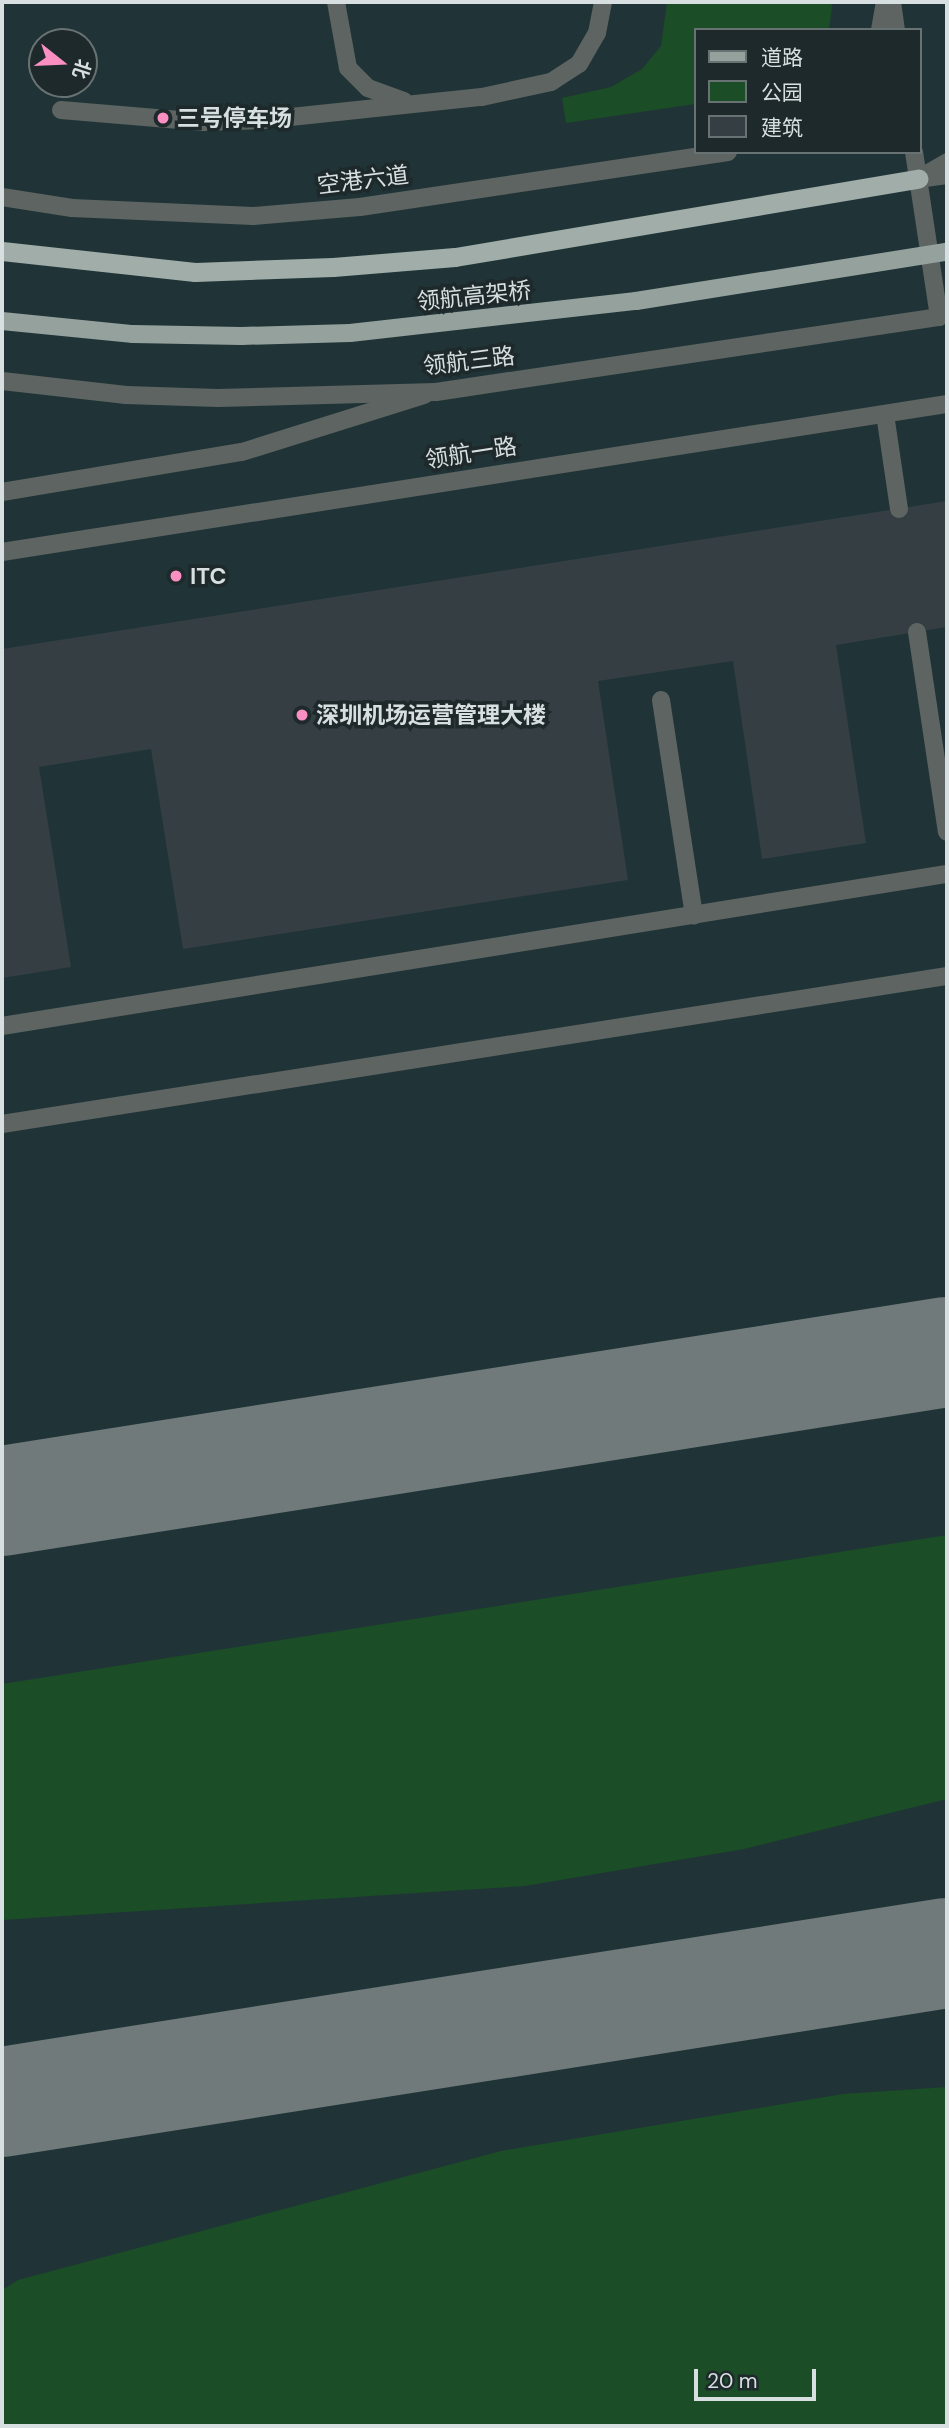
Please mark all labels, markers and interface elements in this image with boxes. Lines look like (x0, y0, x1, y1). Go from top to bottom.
north arrow (28, 28, 98, 98)
legend (694, 28, 921, 154)
text: 道路 (761, 44, 803, 72)
text: 北 (67, 56, 96, 82)
text: 公园 (761, 79, 803, 107)
place label: 三号停车场 (177, 104, 292, 132)
marker: 三号停车场 (155, 110, 171, 126)
text: 建筑 (761, 114, 803, 142)
street label: 空港六道 (316, 161, 410, 199)
street label: 领航高架桥 (415, 276, 533, 316)
street label: 领航三路 (422, 342, 516, 380)
street label: 领航一路 (423, 432, 519, 474)
place label: ITC (190, 562, 226, 590)
marker: ITC (168, 568, 184, 584)
place label: 深圳机场运营管理大楼 (316, 701, 546, 729)
marker: 深圳机场运营管理大楼 (294, 707, 310, 723)
scale bar (697, 2354, 820, 2398)
text: 20 m (707, 2367, 758, 2395)

